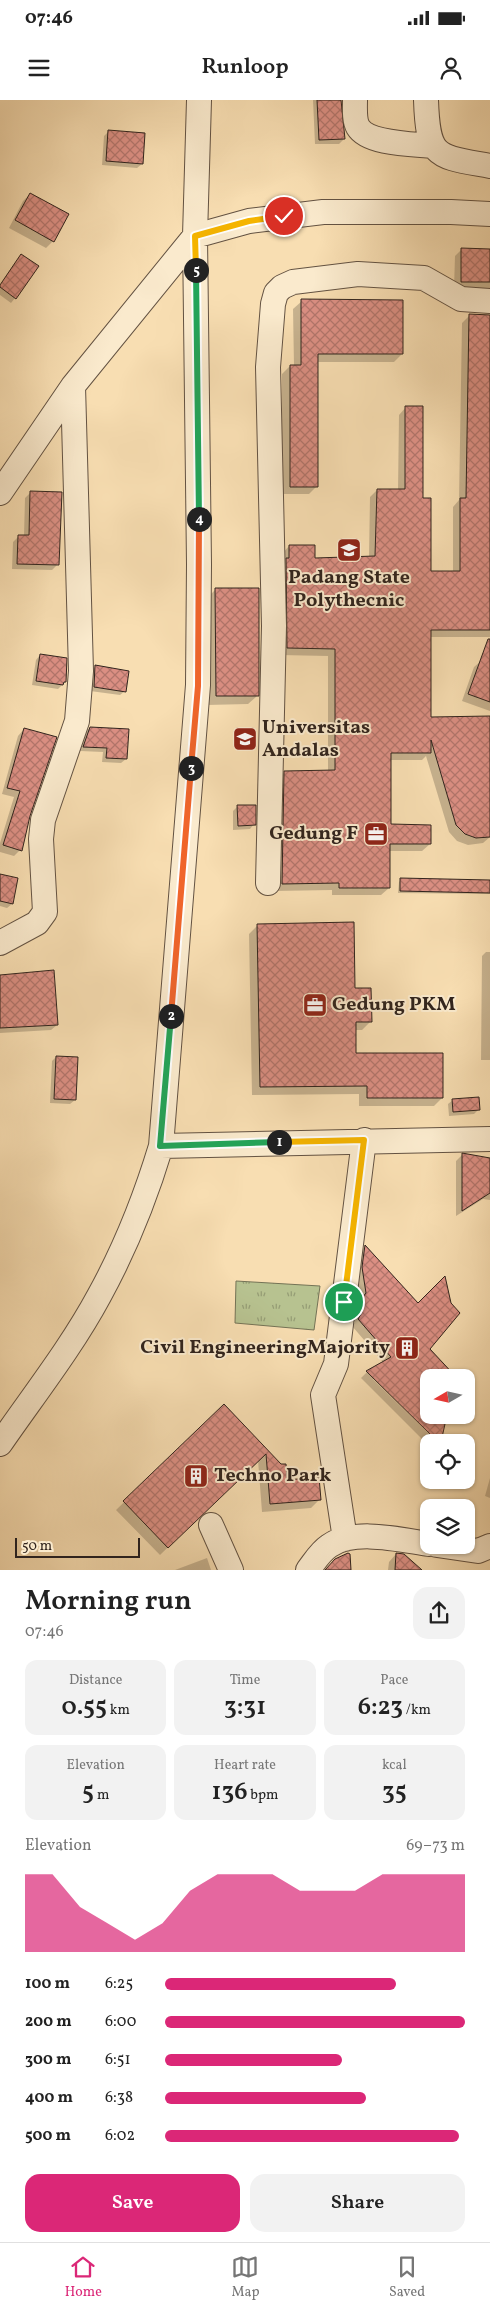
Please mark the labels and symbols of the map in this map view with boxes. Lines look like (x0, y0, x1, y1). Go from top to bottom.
pin (263, 195, 305, 237)
pin: 5 (184, 258, 208, 282)
pin: 4 (186, 506, 212, 532)
school or university icon: Padang State Polythecnic (336, 537, 362, 563)
place label: Padang State Polythecnic (288, 564, 410, 615)
place label: Universitas Andalas (262, 714, 370, 765)
school or university icon: Universitas Andalas (232, 726, 258, 752)
pin: 3 (178, 756, 204, 780)
place label: Gedung F (269, 820, 358, 848)
office icon: Gedung F (363, 821, 389, 847)
place label: Gedung PKM (332, 991, 456, 1019)
office icon: Gedung PKM (302, 992, 328, 1018)
pin: 2 (158, 1004, 184, 1028)
pin: 1 (266, 1130, 292, 1154)
pin (323, 1281, 365, 1323)
place label: Civil EngineeringMajority (140, 1334, 390, 1362)
building icon: Civil EngineeringMajority (394, 1335, 420, 1361)
north arrow (420, 1369, 475, 1424)
place label: Techno Park (214, 1462, 331, 1490)
building icon: Techno Park (183, 1463, 209, 1489)
scale bar (15, 1534, 140, 1558)

